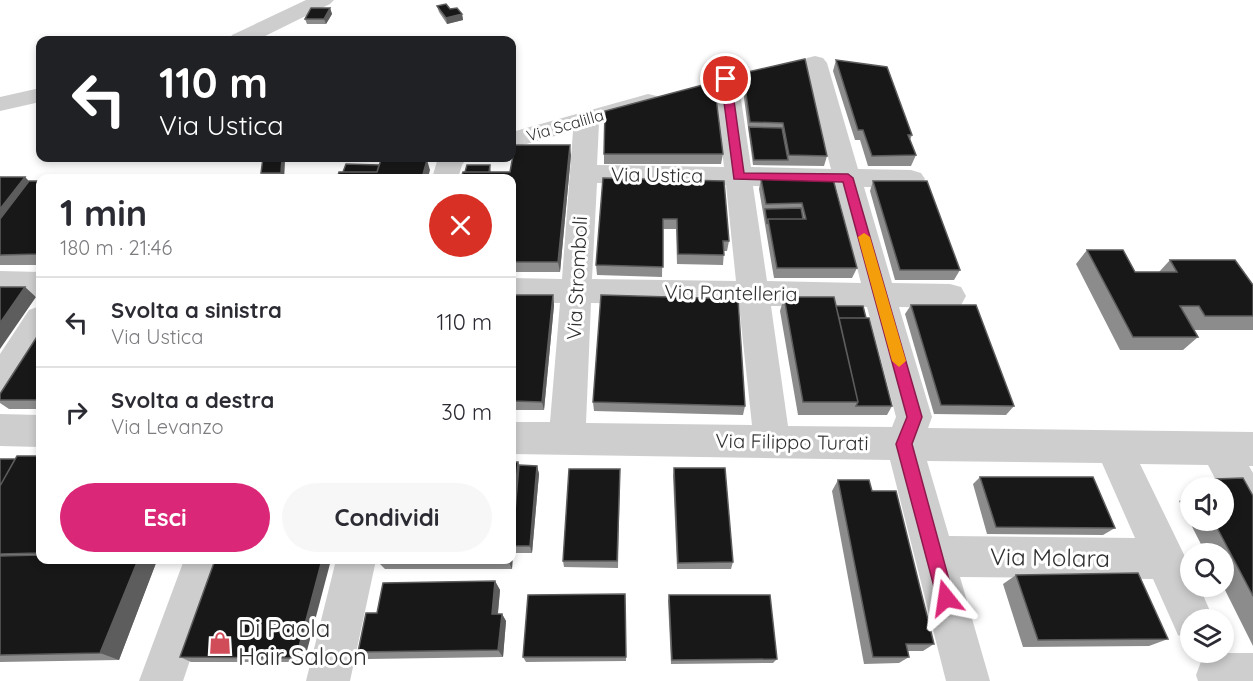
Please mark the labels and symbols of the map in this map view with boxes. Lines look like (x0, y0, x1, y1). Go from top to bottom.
pin (700, 53, 751, 104)
street label: Via Scalilla (524, 104, 606, 146)
street label: Via Ustica (611, 161, 703, 188)
street label: Via Stromboli (561, 215, 592, 340)
street label: Via Pantelleria (664, 279, 798, 306)
street label: Via Filippo Turati (715, 428, 869, 455)
street label: Via Molara (990, 541, 1110, 573)
position arrow (914, 566, 978, 630)
place label: Di Paola Hair Saloon (238, 613, 367, 671)
shop icon: Di Paola Hair Saloon (207, 630, 233, 656)

